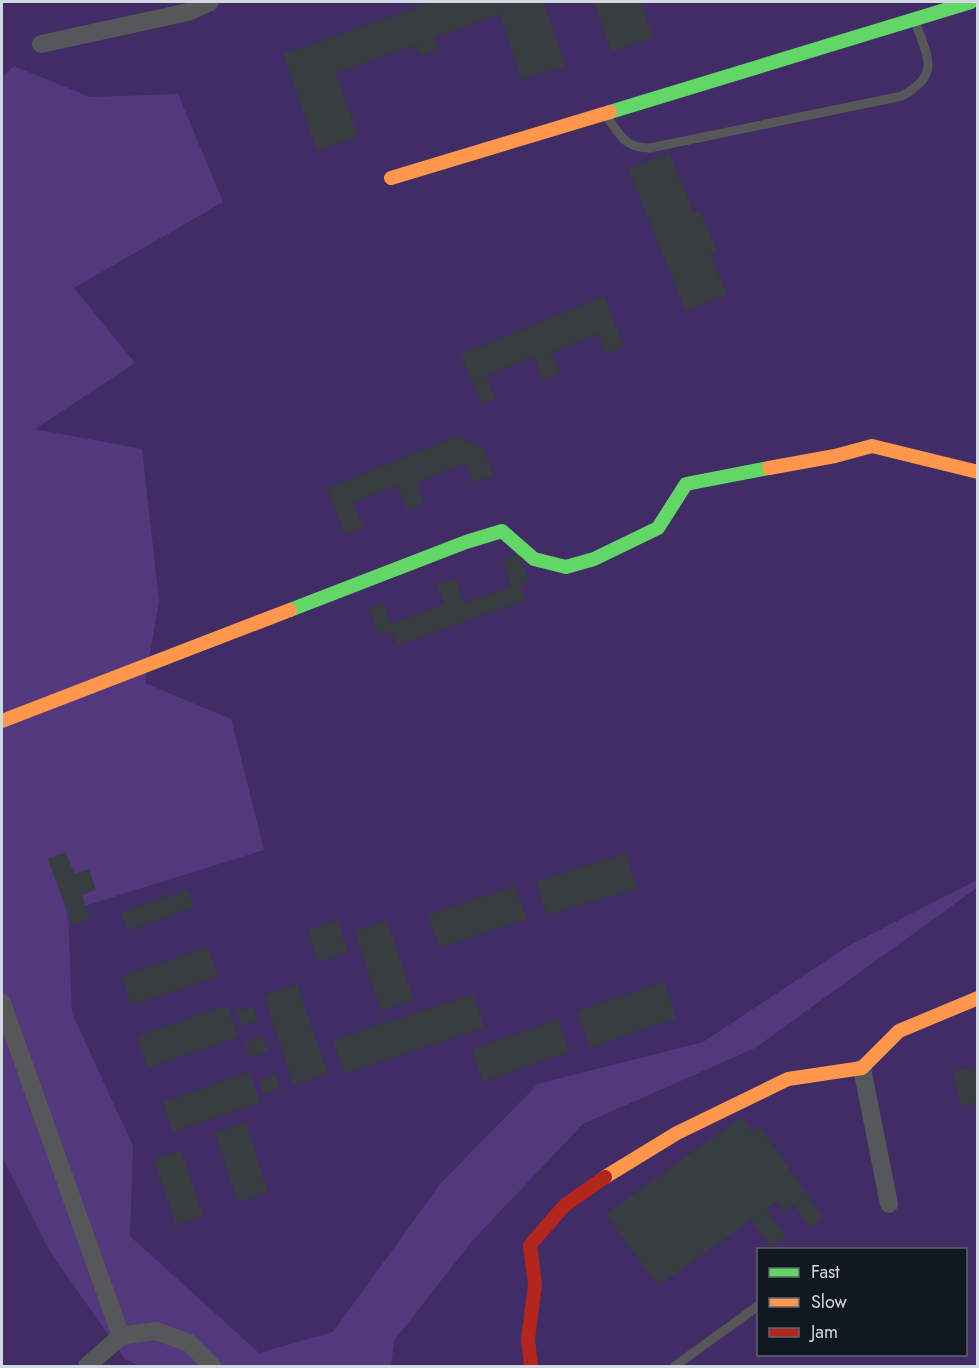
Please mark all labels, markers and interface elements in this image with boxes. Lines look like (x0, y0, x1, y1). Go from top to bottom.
legend (757, 1248, 967, 1356)
text: Fast (811, 1259, 840, 1285)
text: Slow (811, 1289, 848, 1315)
text: Jam (809, 1319, 838, 1345)

